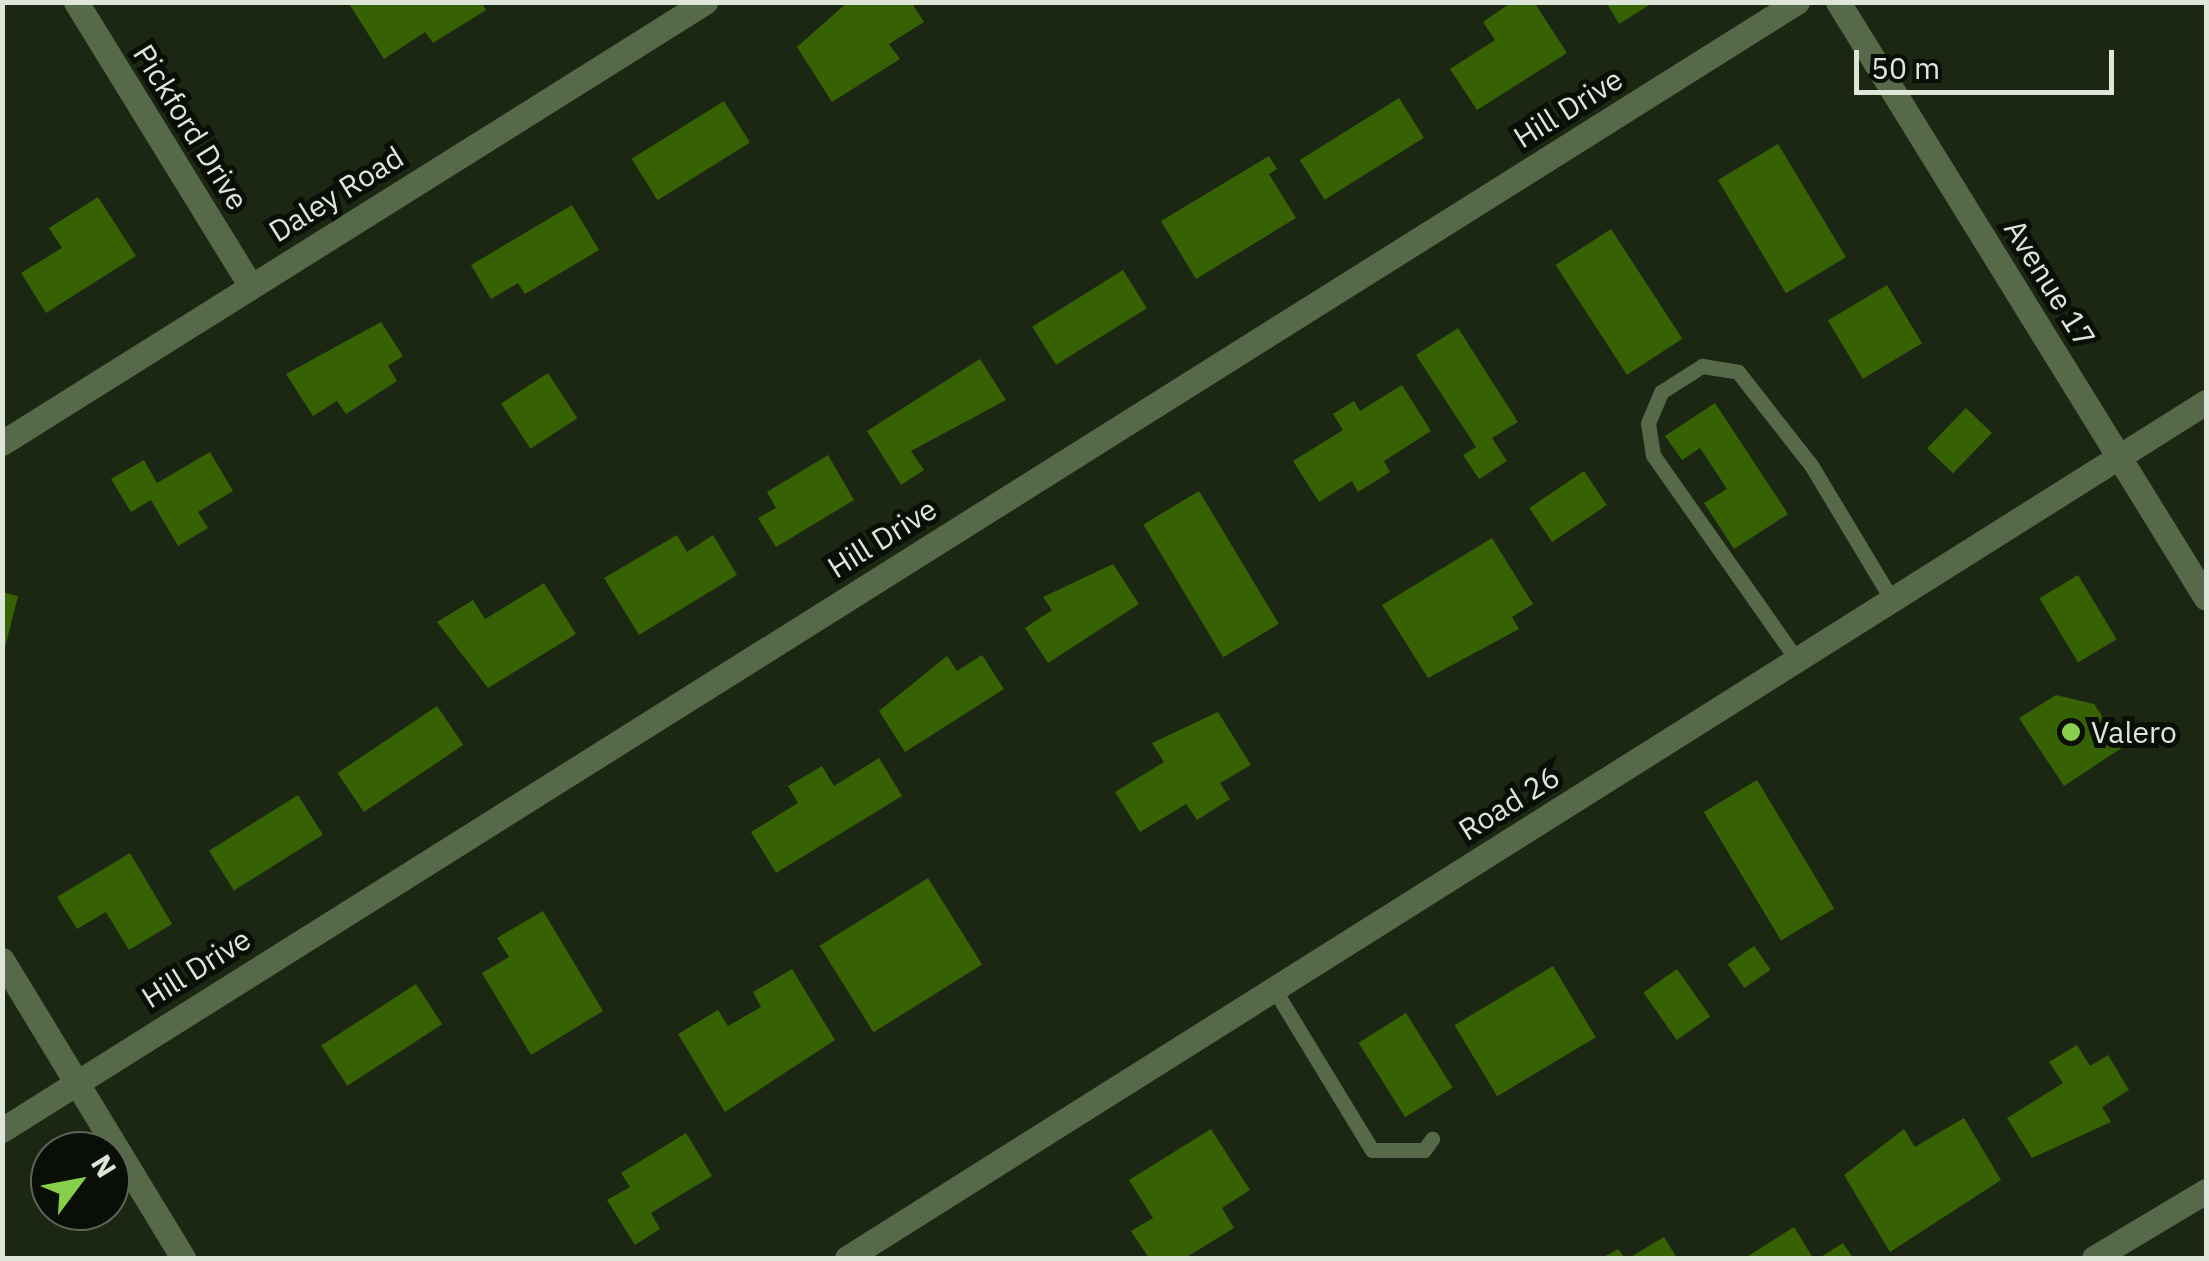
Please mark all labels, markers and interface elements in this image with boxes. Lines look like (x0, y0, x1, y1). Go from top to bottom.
scale bar (1859, 30, 2119, 92)
street label: Pickford Drive (126, 38, 256, 216)
text: 50 m (1871, 48, 1940, 87)
street label: Hill Drive (1507, 61, 1629, 155)
street label: Daley Road (262, 139, 410, 249)
street label: Avenue 17 (1997, 213, 2103, 353)
street label: Hill Drive (821, 491, 943, 585)
place label: Valero (2091, 714, 2177, 750)
marker: Valero (2060, 721, 2082, 743)
street label: Road 26 (1452, 758, 1566, 848)
street label: Hill Drive (135, 921, 257, 1015)
north arrow (30, 1131, 130, 1231)
text: N (83, 1147, 125, 1184)

